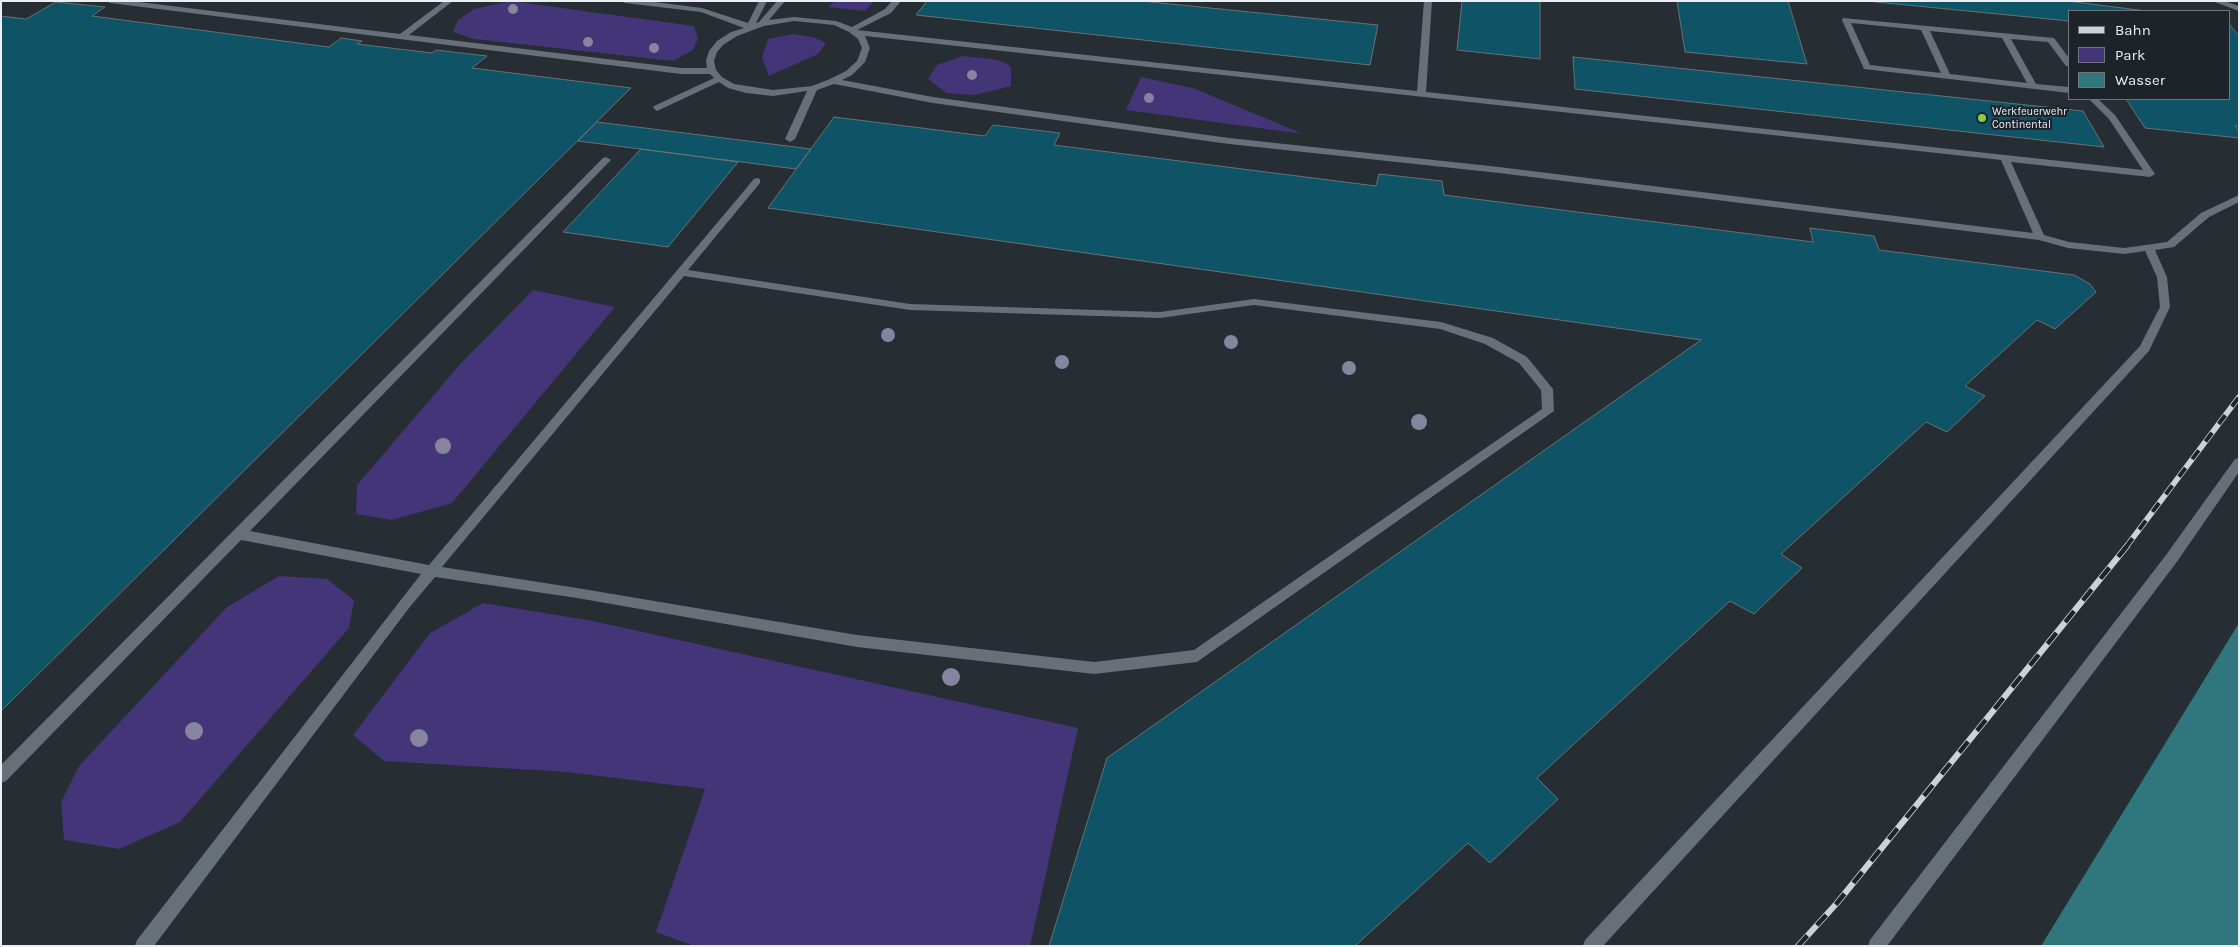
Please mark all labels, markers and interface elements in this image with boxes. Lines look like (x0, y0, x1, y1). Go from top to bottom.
legend (2068, 10, 2230, 100)
text: Bahn (2115, 21, 2151, 39)
text: Park (2115, 46, 2145, 64)
text: Wasser (2115, 71, 2165, 89)
place label: Werkfeuerwehr Continental (1992, 105, 2067, 131)
marker: Werkfeuerwehr Continental (1976, 112, 1988, 124)

